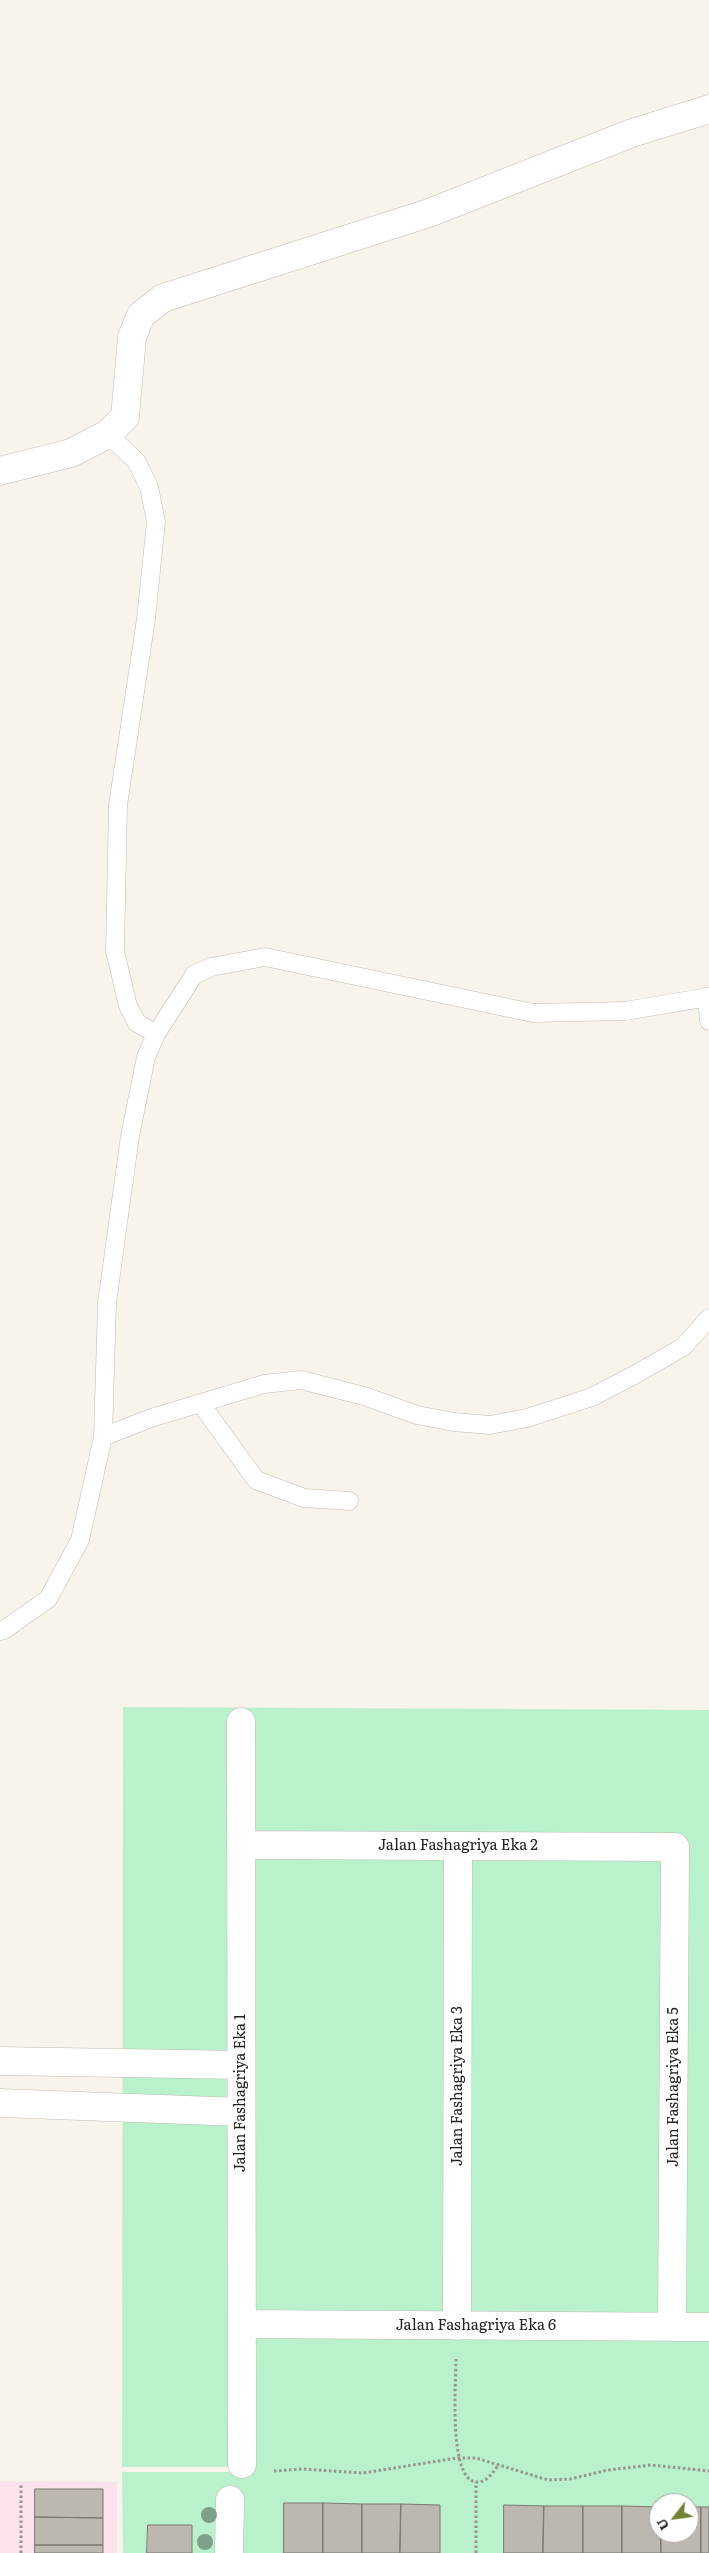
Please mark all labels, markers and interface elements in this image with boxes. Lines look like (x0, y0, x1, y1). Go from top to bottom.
street label: Jalan Fashagriya Eka 2 (378, 1837, 538, 1855)
street label: Jalan Fashagriya Eka 3 (449, 2006, 467, 2166)
street label: Jalan Fashagriya Eka 5 (665, 2007, 683, 2167)
street label: Jalan Fashagriya Eka 1 (232, 2014, 250, 2172)
street label: Jalan Fashagriya Eka 6 (396, 2317, 556, 2335)
north arrow (649, 2493, 699, 2543)
text: U (650, 2515, 673, 2535)

